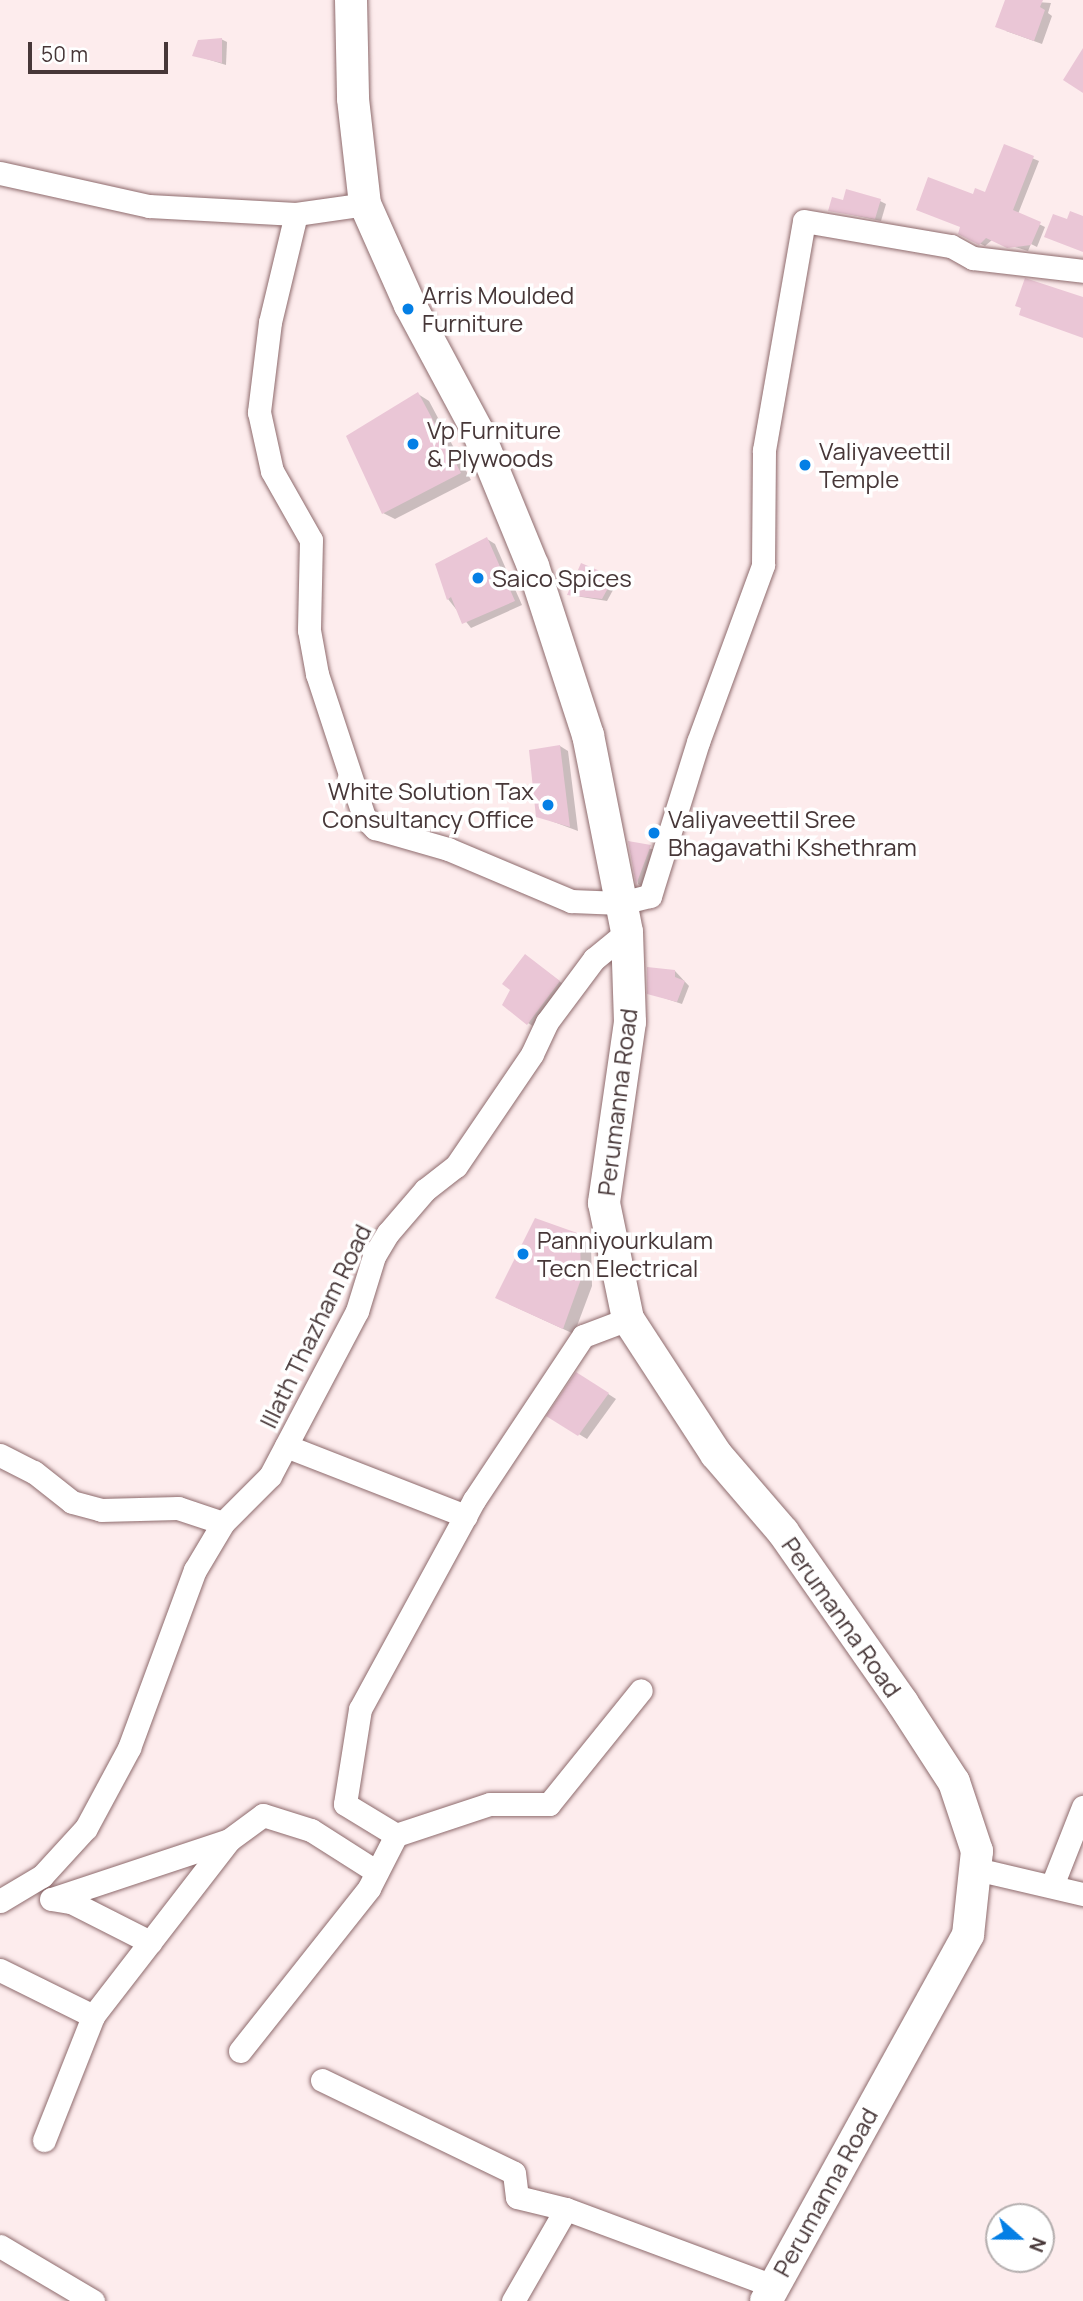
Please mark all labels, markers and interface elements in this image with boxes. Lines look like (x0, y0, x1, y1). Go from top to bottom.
scale bar (32, 28, 172, 72)
text: 50 m (41, 40, 88, 68)
place label: Arris Moulded Furniture (422, 281, 574, 337)
marker: Arris Moulded Furniture (400, 301, 416, 317)
place label: Vp Furniture & Plywoods (427, 416, 561, 472)
marker: Vp Furniture & Plywoods (405, 436, 421, 452)
place label: Valiyaveettil Temple (819, 437, 951, 493)
marker: Valiyaveettil Temple (797, 457, 813, 473)
place label: Saico Spices (492, 564, 632, 592)
marker: Saico Spices (470, 570, 486, 586)
place label: White Solution Tax Consultancy Office (322, 777, 534, 833)
marker: White Solution Tax Consultancy Office (540, 797, 556, 813)
place label: Valiyaveettil Sree Bhagavathi Kshethram (668, 805, 917, 861)
marker: Valiyaveettil Sree Bhagavathi Kshethram (646, 825, 662, 841)
street label: Perumanna Road (591, 1007, 643, 1197)
street label: Illath Thazham Road (253, 1219, 377, 1433)
place label: Panniyourkulam Tecn Electrical (537, 1226, 713, 1282)
marker: Panniyourkulam Tecn Electrical (515, 1246, 531, 1262)
street label: Perumanna Road (776, 1532, 908, 1702)
street label: Perumanna Road (767, 2103, 883, 2281)
north arrow (985, 2203, 1055, 2273)
text: N (1023, 2234, 1052, 2256)

